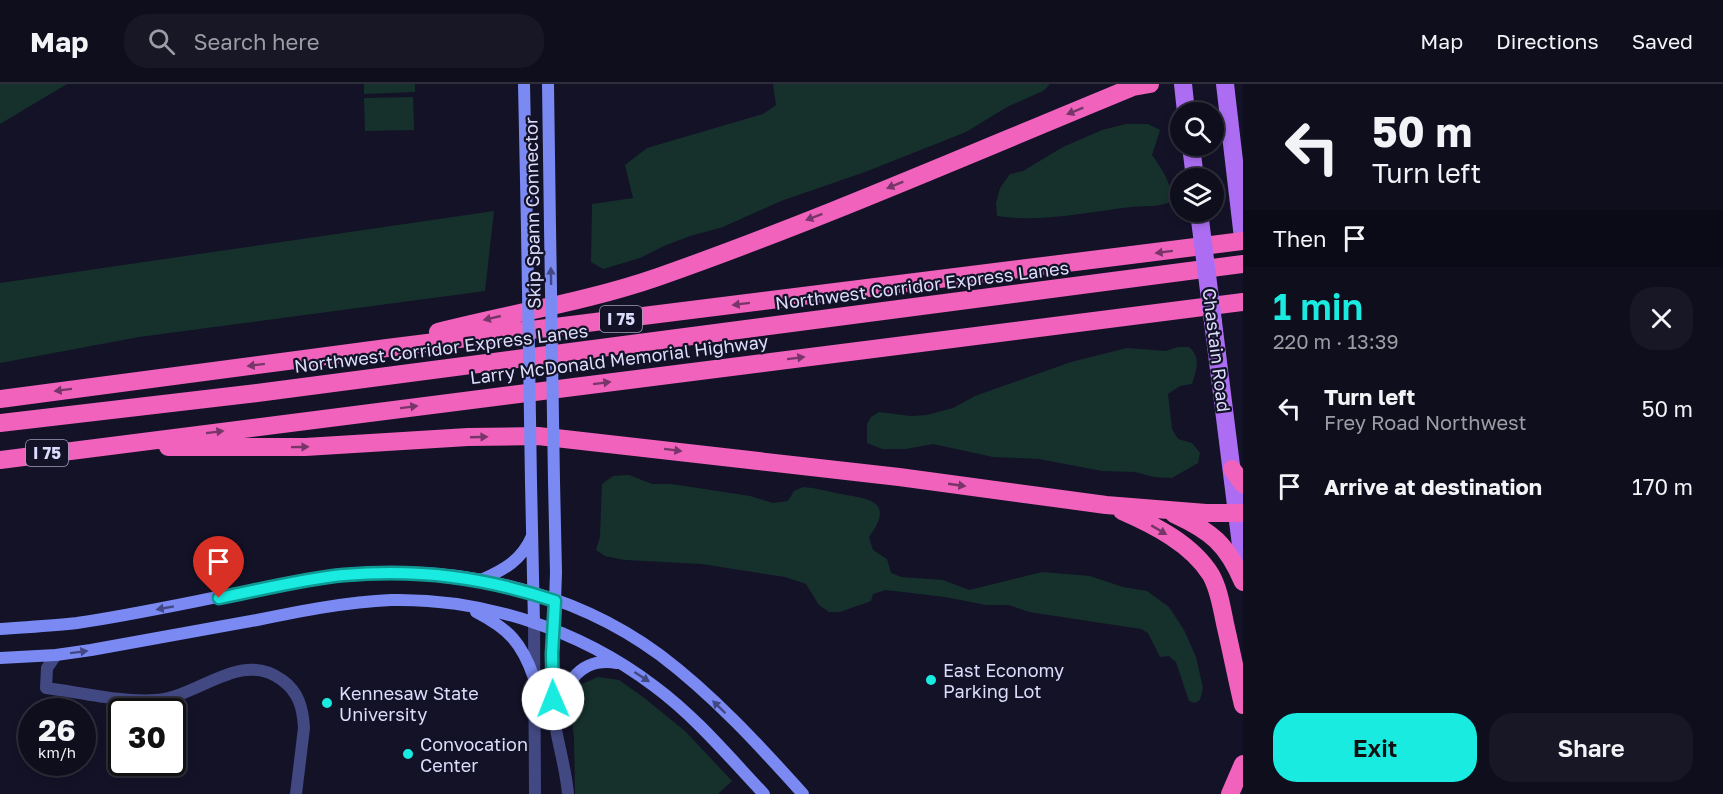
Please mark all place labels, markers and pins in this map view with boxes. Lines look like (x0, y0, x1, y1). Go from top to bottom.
pin (193, 536, 244, 598)
place label: East Economy Parking Lot (943, 659, 1064, 702)
marker: East Economy Parking Lot (924, 673, 938, 687)
place label: Kennesaw State University (339, 682, 479, 725)
marker: Kennesaw State University (320, 696, 334, 710)
place label: Convocation Center (420, 733, 528, 776)
marker: Convocation Center (401, 747, 415, 761)

